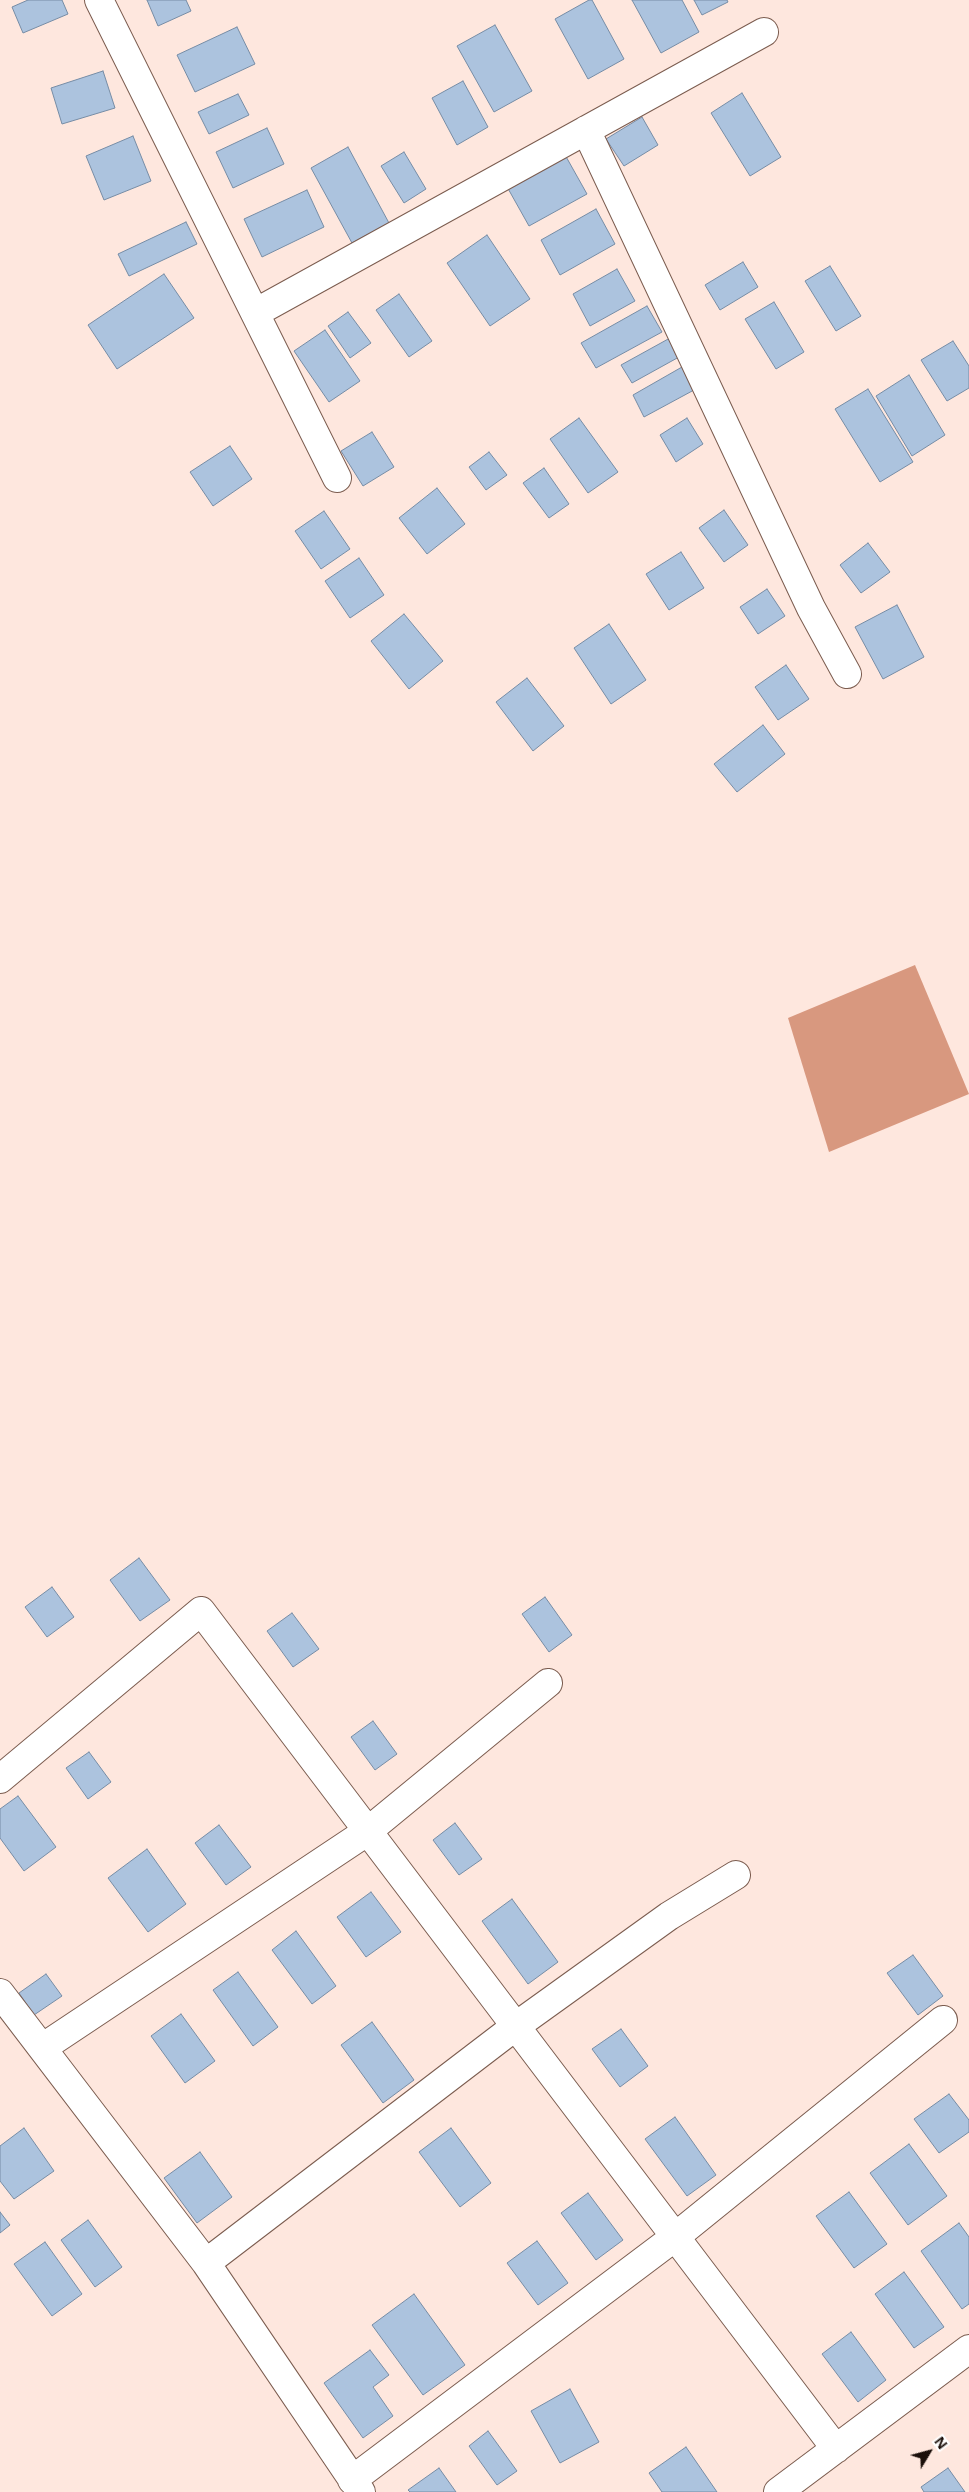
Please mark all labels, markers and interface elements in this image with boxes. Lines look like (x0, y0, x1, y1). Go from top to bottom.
north arrow (904, 2427, 954, 2477)
text: N (930, 2432, 952, 2453)

